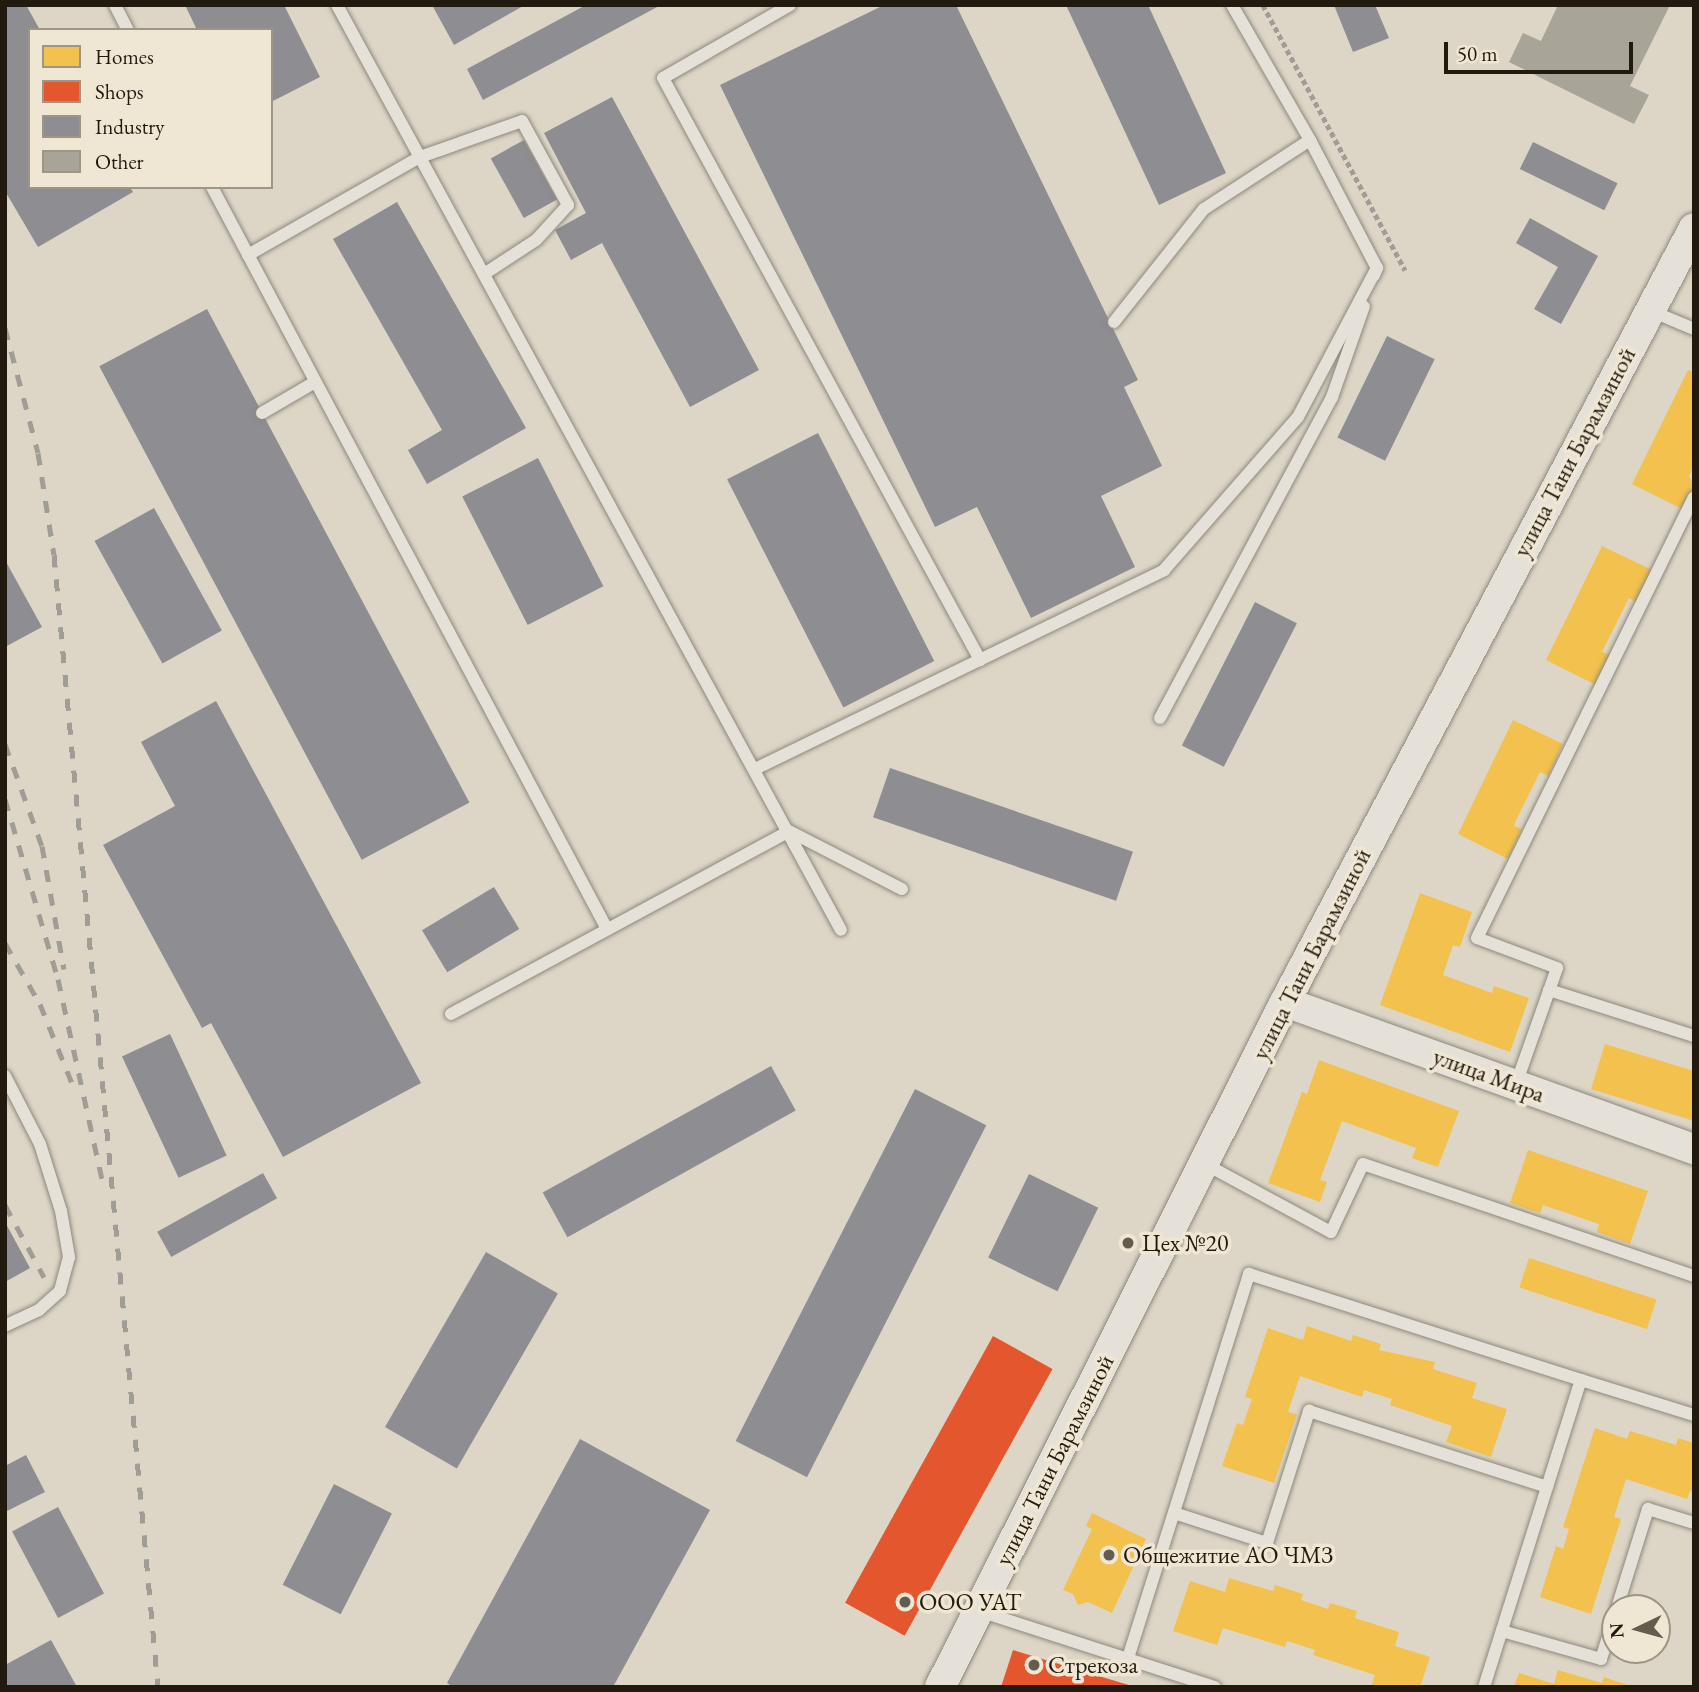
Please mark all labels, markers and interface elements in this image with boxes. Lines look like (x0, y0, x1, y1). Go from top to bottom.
legend (28, 28, 273, 189)
scale bar (1447, 28, 1636, 72)
text: 50 m (1457, 40, 1498, 67)
text: Homes (95, 43, 154, 70)
text: Shops (95, 78, 144, 105)
text: Industry (95, 113, 165, 140)
text: Other (95, 148, 144, 175)
street label: улица Тани Барамзиной (1507, 342, 1641, 562)
street label: улица Тани Барамзиной (1245, 844, 1377, 1064)
street label: улица Мира (1429, 1042, 1549, 1108)
place label: Цех №20 (1142, 1229, 1229, 1257)
marker: Цех №20 (1120, 1235, 1136, 1251)
street label: улица Тани Барамзиной (988, 1350, 1120, 1570)
place label: Общежитие АО ЧМЗ (1123, 1541, 1334, 1569)
marker: Общежитие АО ЧМЗ (1101, 1547, 1117, 1563)
place label: ООО УАТ (919, 1588, 1021, 1616)
marker: ООО УАТ (897, 1594, 913, 1610)
north arrow (1601, 1594, 1671, 1664)
text: N (1603, 1622, 1630, 1639)
place label: Стрекоза (1048, 1651, 1138, 1679)
marker: Стрекоза (1026, 1657, 1042, 1673)

